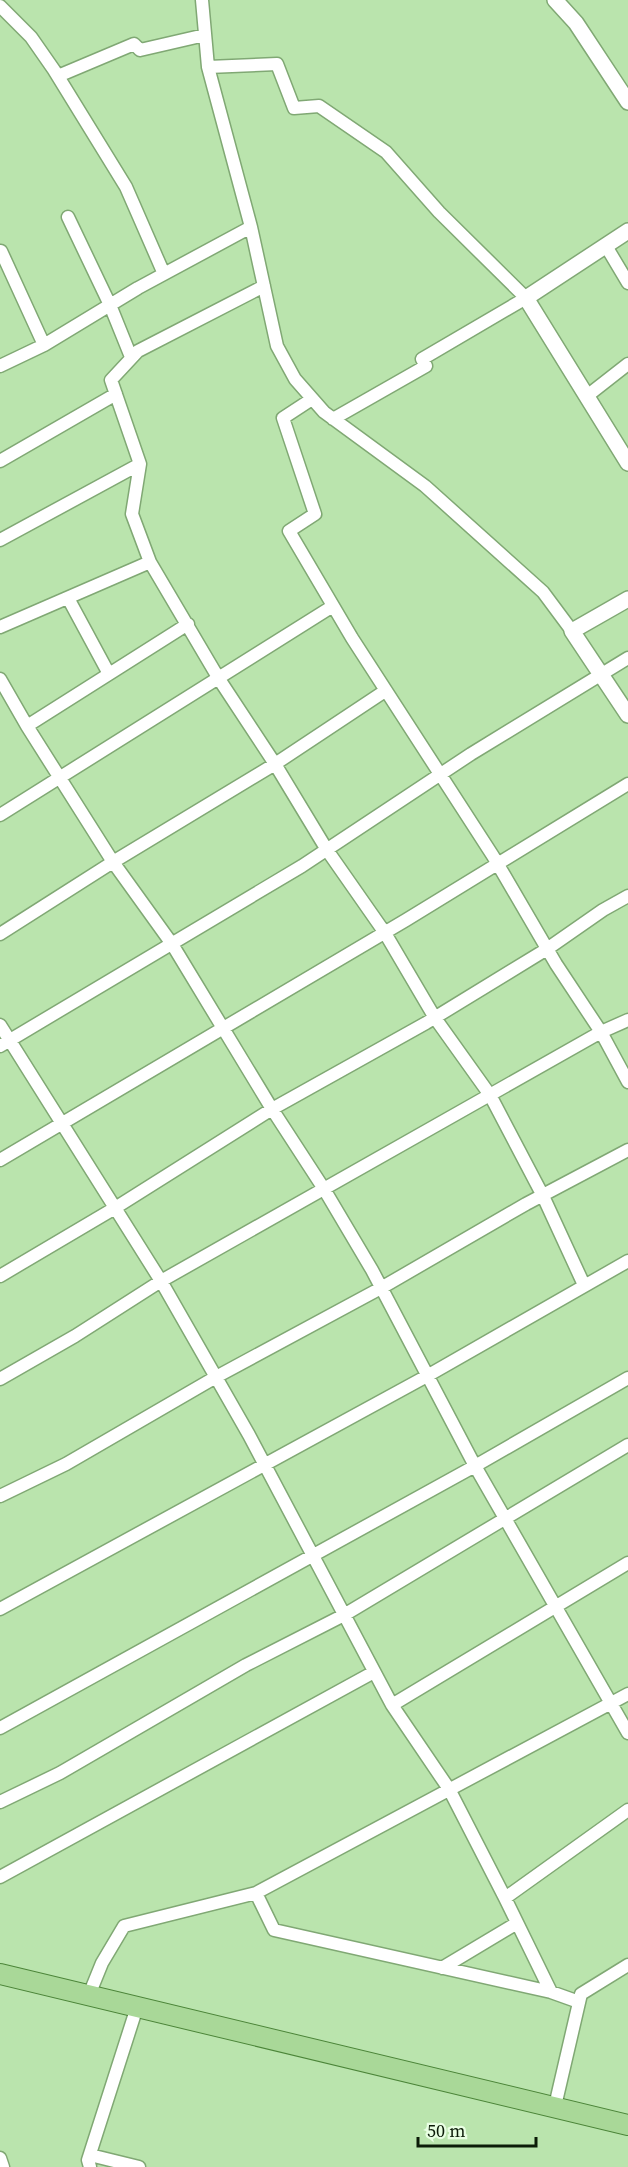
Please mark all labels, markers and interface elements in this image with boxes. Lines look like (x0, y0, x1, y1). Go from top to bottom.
scale bar (418, 2110, 536, 2148)
text: 50 m (427, 2118, 465, 2143)

